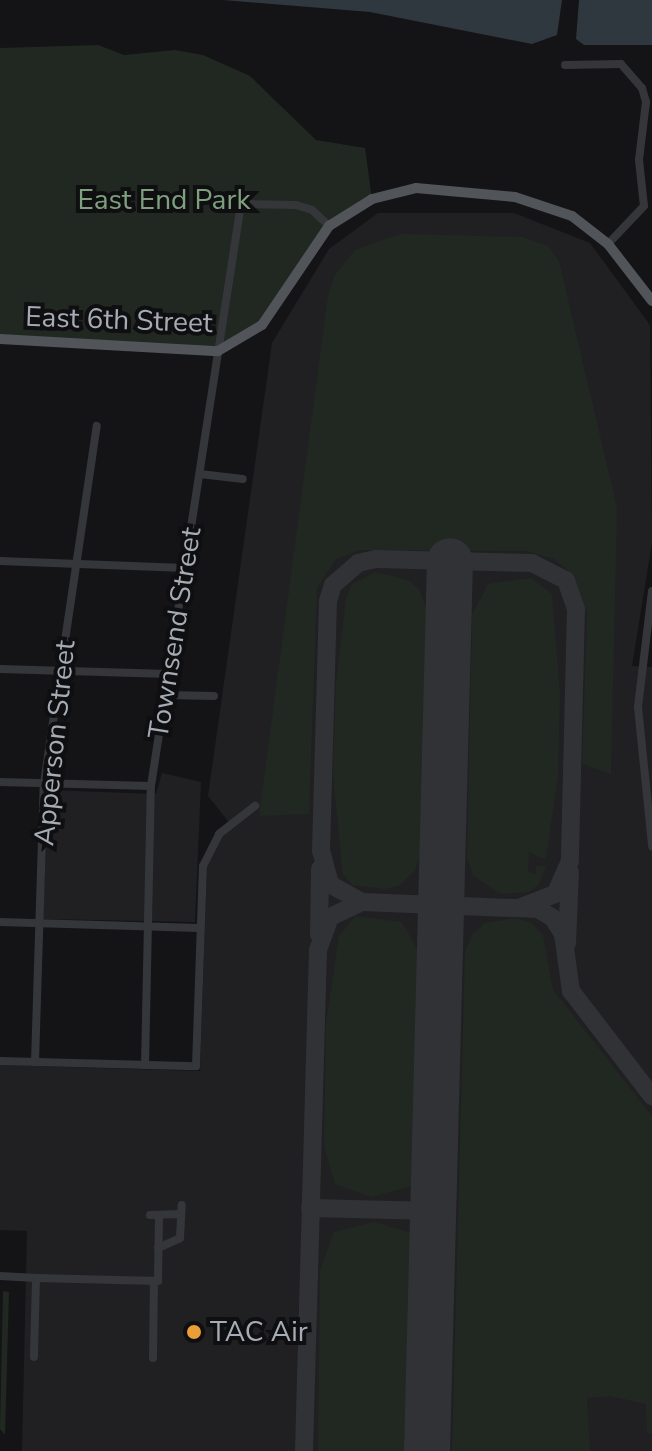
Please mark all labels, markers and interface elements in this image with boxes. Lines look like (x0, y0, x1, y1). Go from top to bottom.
park label: East End Park (78, 183, 250, 217)
street label: East 6th Street (25, 300, 213, 340)
street label: Townsend Street (142, 525, 208, 741)
street label: Apperson Street (28, 639, 82, 847)
place label: TAC Air (210, 1315, 308, 1349)
marker: TAC Air (185, 1323, 203, 1341)

